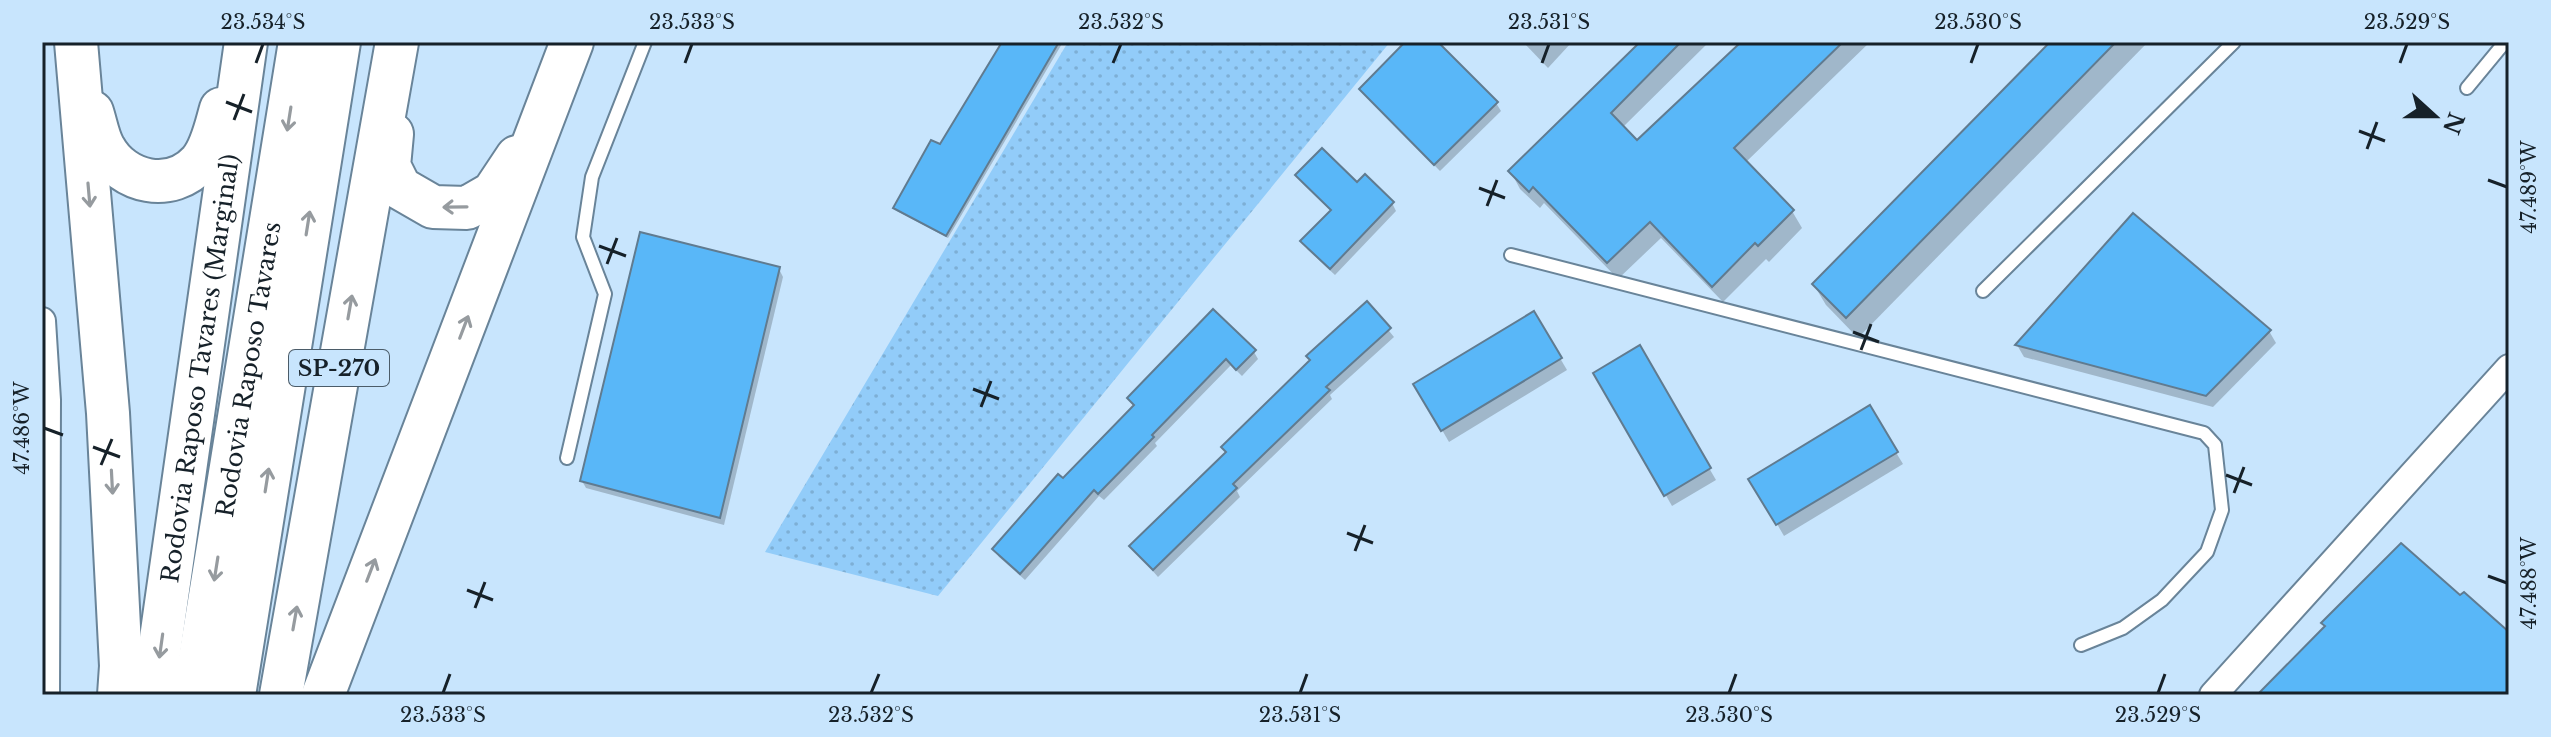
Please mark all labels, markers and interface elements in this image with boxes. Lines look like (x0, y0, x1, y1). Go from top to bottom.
text: 23.534°S (221, 10, 305, 34)
text: 23.533°S (649, 10, 735, 34)
text: 23.532°S (1078, 10, 1164, 34)
text: 23.531°S (1508, 10, 1590, 34)
text: 23.530°S (1934, 10, 2022, 34)
text: 23.529°S (2364, 10, 2450, 34)
north arrow (2395, 76, 2475, 156)
one-way arrow (280, 106, 295, 131)
text: N (2437, 108, 2470, 138)
text: 47.489°W (2517, 140, 2541, 233)
street label: Rodovia Raposo Tavares (Marginal) (155, 152, 244, 585)
one-way arrow (82, 181, 97, 208)
one-way arrow (442, 199, 469, 215)
one-way arrow (301, 211, 316, 236)
street label: Rodovia Raposo Tavares (210, 220, 286, 519)
one-way arrow (343, 295, 358, 320)
one-way arrow (458, 315, 472, 340)
road number: SP-270 (289, 350, 389, 386)
text: 47.486°W (10, 381, 34, 474)
one-way arrow (104, 468, 119, 495)
one-way arrow (260, 468, 275, 493)
text: 47.488°W (2517, 536, 2541, 629)
one-way arrow (207, 556, 222, 581)
one-way arrow (365, 558, 379, 583)
one-way arrow (288, 606, 303, 631)
one-way arrow (153, 633, 168, 658)
text: 23.533°S (400, 703, 486, 727)
text: 23.532°S (828, 703, 914, 727)
text: 23.531°S (1259, 703, 1341, 727)
text: 23.530°S (1685, 703, 1773, 727)
text: 23.529°S (2115, 703, 2201, 727)

